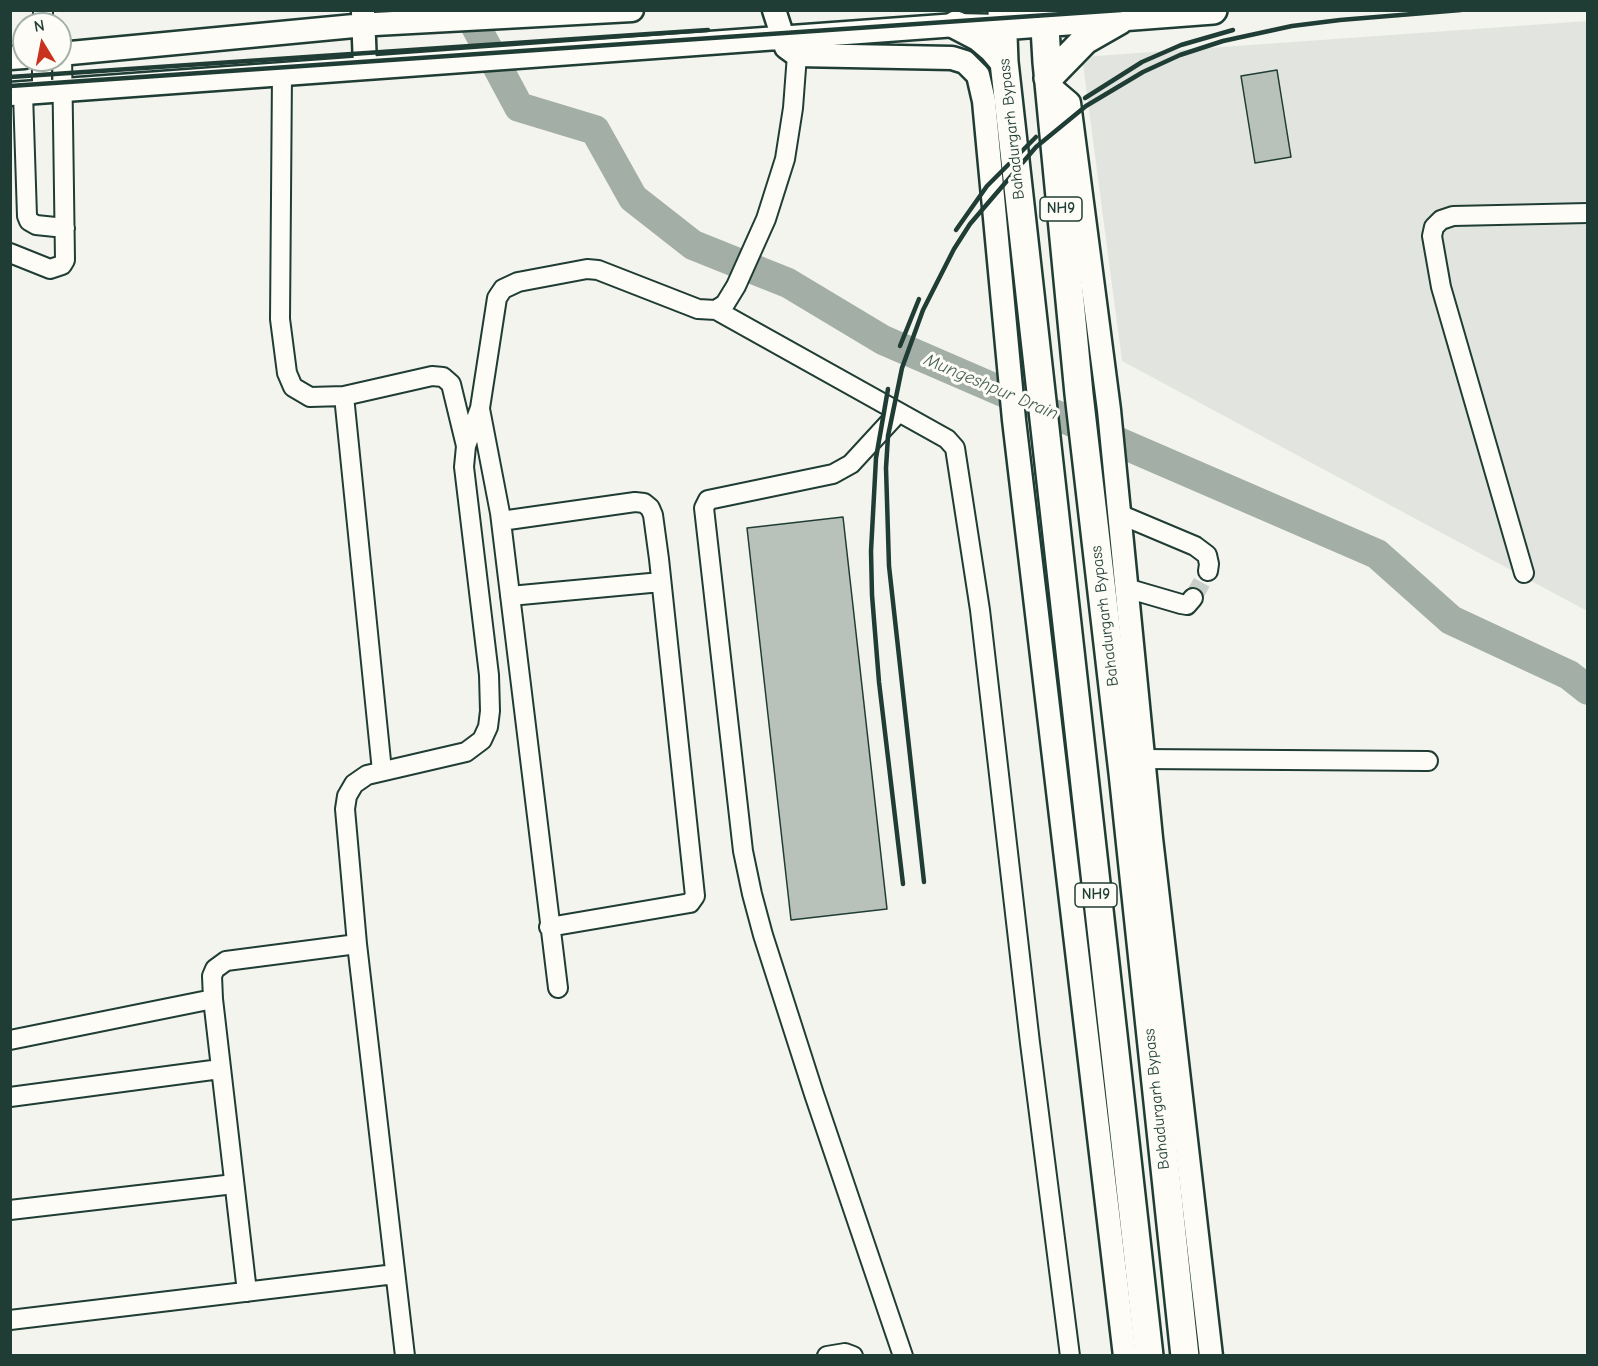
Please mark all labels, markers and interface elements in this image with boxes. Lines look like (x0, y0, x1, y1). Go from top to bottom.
north arrow (12, 12, 72, 72)
text: N (33, 16, 46, 36)
street label: Bahadurgarh Bypass (995, 58, 1029, 200)
road number: NH9 (1040, 197, 1082, 221)
water label: Mungeshpur Drain (921, 349, 1061, 425)
street label: Bahadurgarh Bypass (1087, 545, 1123, 687)
road number: NH9 (1075, 883, 1117, 907)
street label: Bahadurgarh Bypass (1140, 1028, 1174, 1170)

